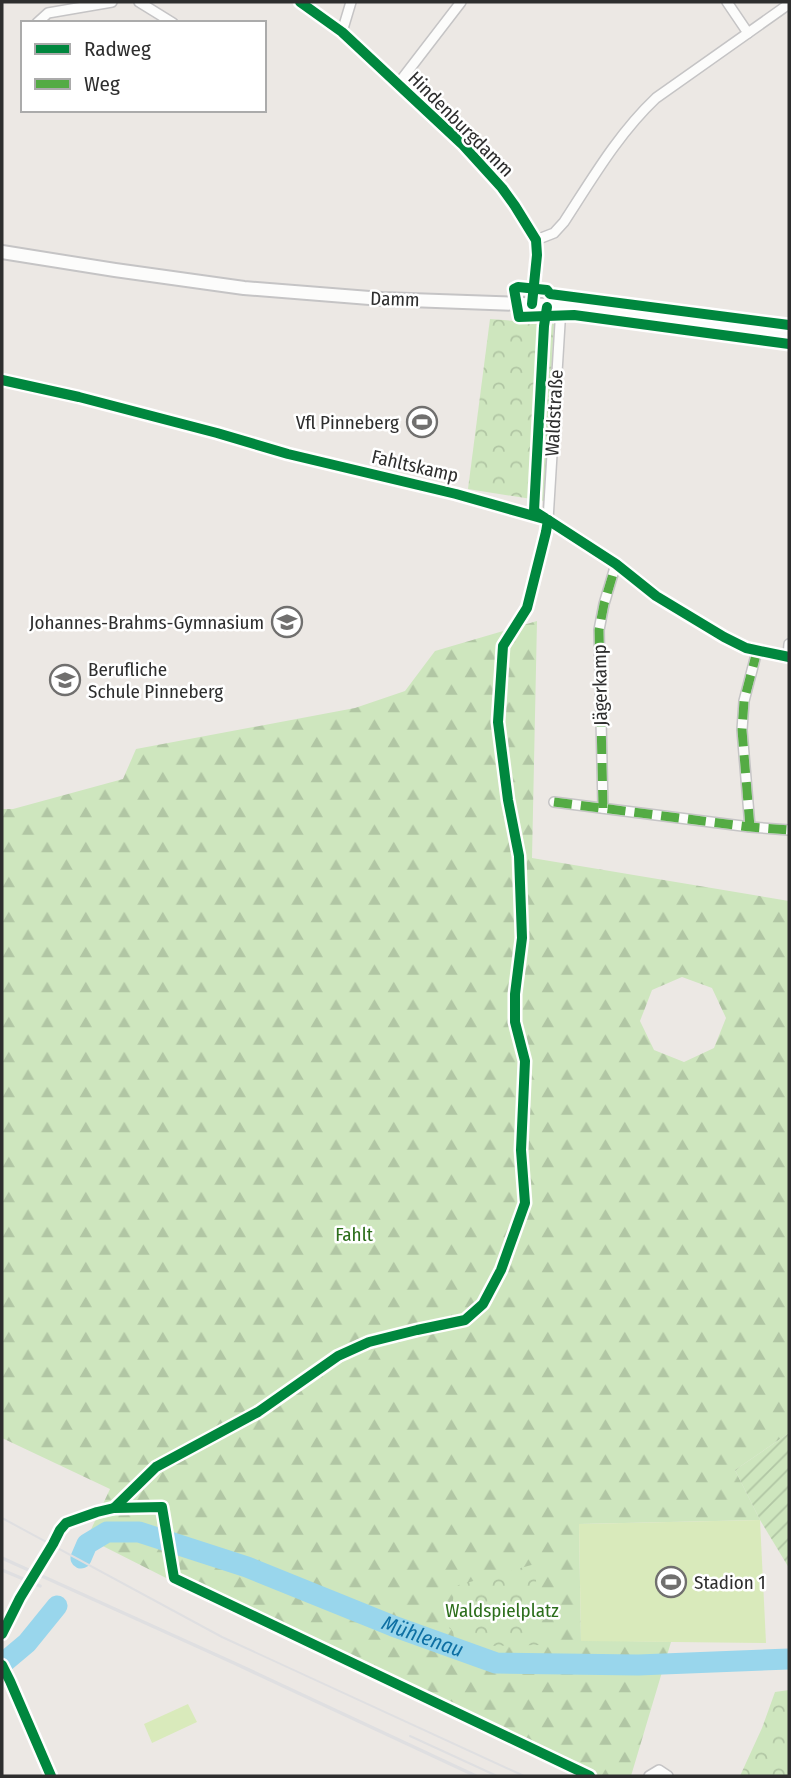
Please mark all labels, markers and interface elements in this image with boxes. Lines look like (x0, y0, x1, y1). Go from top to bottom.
legend (21, 21, 266, 112)
text: Radweg (84, 36, 151, 62)
street label: Hindenburgdamm (403, 66, 519, 182)
text: Weg (84, 71, 120, 97)
street label: Damm (370, 287, 420, 311)
street label: Waldstraße (540, 369, 568, 457)
sports icon: Vfl Pinneberg (405, 405, 439, 439)
place label: Vfl Pinneberg (296, 411, 399, 434)
street label: Fahltskamp (369, 445, 461, 487)
school or university icon: Johannes-Brahms-Gymnasium (270, 605, 304, 639)
place label: Johannes-Brahms-Gymnasium (29, 611, 264, 634)
street label: Jägerkamp (588, 644, 612, 726)
place label: Berufliche Schule Pinneberg (88, 658, 223, 703)
school or university icon: Berufliche Schule Pinneberg (48, 663, 82, 697)
park label: Fahlt (335, 1223, 374, 1246)
sports icon: Stadion 1 (654, 1565, 688, 1599)
place label: Stadion 1 (694, 1571, 766, 1594)
park label: Waldspielplatz (445, 1599, 559, 1622)
water label: Mühlenau (378, 1610, 467, 1663)

